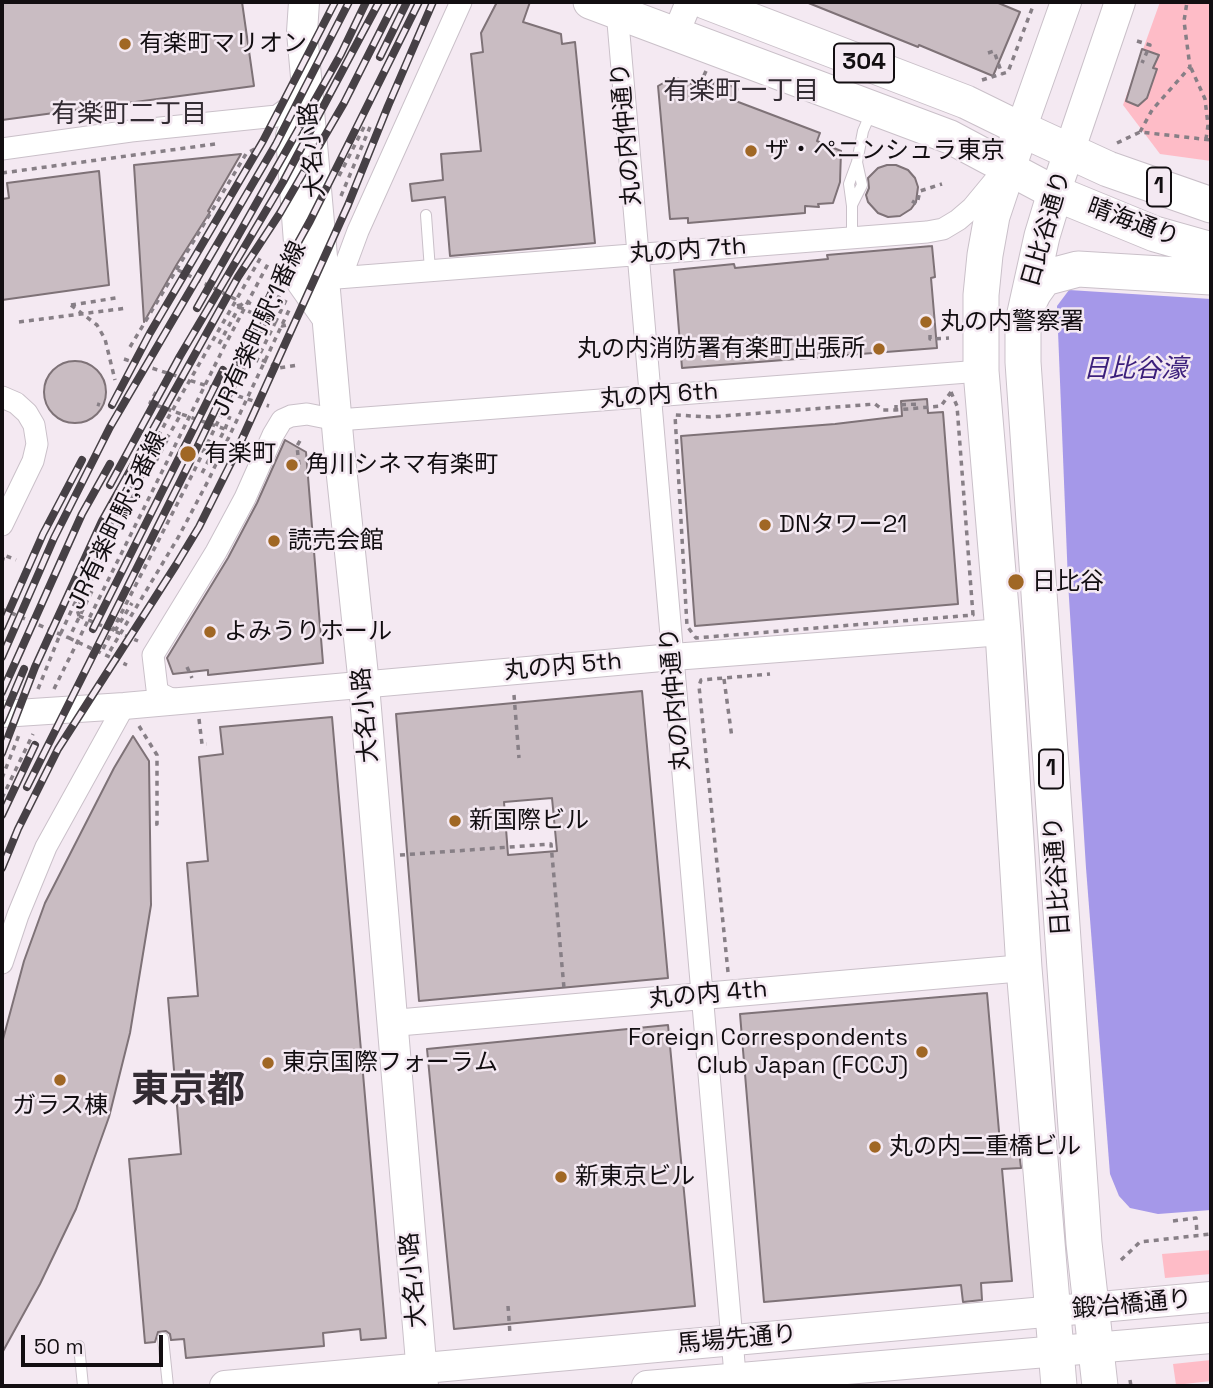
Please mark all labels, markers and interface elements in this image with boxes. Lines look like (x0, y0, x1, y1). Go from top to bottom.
place label: 有楽町マリオン (139, 30, 307, 58)
marker: 有楽町マリオン (117, 36, 133, 52)
road number: 304 (834, 44, 894, 82)
street label: 丸の内仲通り (606, 61, 648, 207)
district label: 有楽町一丁目 (663, 76, 819, 108)
district label: 有楽町二丁目 (51, 99, 207, 131)
street label: 大名小路 (294, 101, 332, 199)
place label: ザ・ペニンシュラ東京 (765, 137, 1005, 165)
marker: ザ・ペニンシュラ東京 (743, 143, 759, 159)
street label: 日比谷通り (1017, 167, 1077, 291)
road number: 1 (1147, 168, 1171, 206)
street label: 晴海通り (1083, 193, 1183, 253)
street label: 丸の内 7th (628, 233, 748, 269)
street label: JR有楽町駅;1番線 (207, 237, 313, 421)
place label: 丸の内警察署 (940, 308, 1084, 336)
marker: 丸の内警察署 (918, 314, 934, 330)
place label: 丸の内消防署有楽町出張所 (577, 335, 865, 363)
marker: 丸の内消防署有楽町出張所 (871, 341, 887, 357)
water label: 日比谷濠 (1083, 354, 1187, 386)
street label: 丸の内 6th (599, 377, 719, 415)
street label: JR有楽町駅;3番線 (63, 428, 173, 614)
place label: 有楽町 (204, 440, 276, 468)
marker: 有楽町 (178, 444, 198, 464)
place label: 角川シネマ有楽町 (306, 451, 498, 479)
marker: 角川シネマ有楽町 (284, 457, 300, 473)
place label: DNタワー21 (779, 511, 907, 539)
marker: DNタワー21 (757, 517, 773, 533)
place label: 読売会館 (288, 527, 384, 555)
marker: 読売会館 (266, 533, 282, 549)
place label: 日比谷 (1032, 568, 1104, 596)
marker: 日比谷 (1006, 572, 1026, 592)
place label: よみうりホール (224, 618, 392, 646)
marker: よみうりホール (202, 624, 218, 640)
street label: 丸の内仲通り (655, 626, 697, 772)
street label: 丸の内 5th (503, 647, 623, 687)
street label: 大名小路 (347, 666, 385, 764)
road number: 1 (1039, 750, 1063, 789)
place label: 新国際ビル (469, 807, 589, 835)
marker: 新国際ビル (447, 813, 463, 829)
street label: 日比谷通り (1039, 815, 1077, 937)
street label: 丸の内 4th (648, 975, 768, 1015)
place label: Foreign Correspondents Club Japan (FCCJ) (628, 1024, 908, 1080)
marker: Foreign Correspondents Club Japan (FCCJ) (914, 1044, 930, 1060)
place label: 東京国際フォーラム (282, 1049, 498, 1077)
marker: 東京国際フォーラム (260, 1055, 276, 1071)
district label: 東京都 (131, 1069, 245, 1115)
marker: ガラス棟 (52, 1072, 68, 1088)
place label: ガラス棟 (12, 1092, 108, 1120)
place label: 丸の内二重橋ビル (889, 1133, 1081, 1161)
marker: 丸の内二重橋ビル (867, 1139, 883, 1155)
place label: 新東京ビル (575, 1163, 695, 1191)
marker: 新東京ビル (553, 1169, 569, 1185)
street label: 大名小路 (395, 1231, 433, 1329)
street label: 鍛冶橋通り (1071, 1285, 1193, 1325)
street label: 馬場先通り (676, 1320, 798, 1360)
scale bar (24, 1322, 166, 1366)
text: 50 m (34, 1333, 84, 1360)

